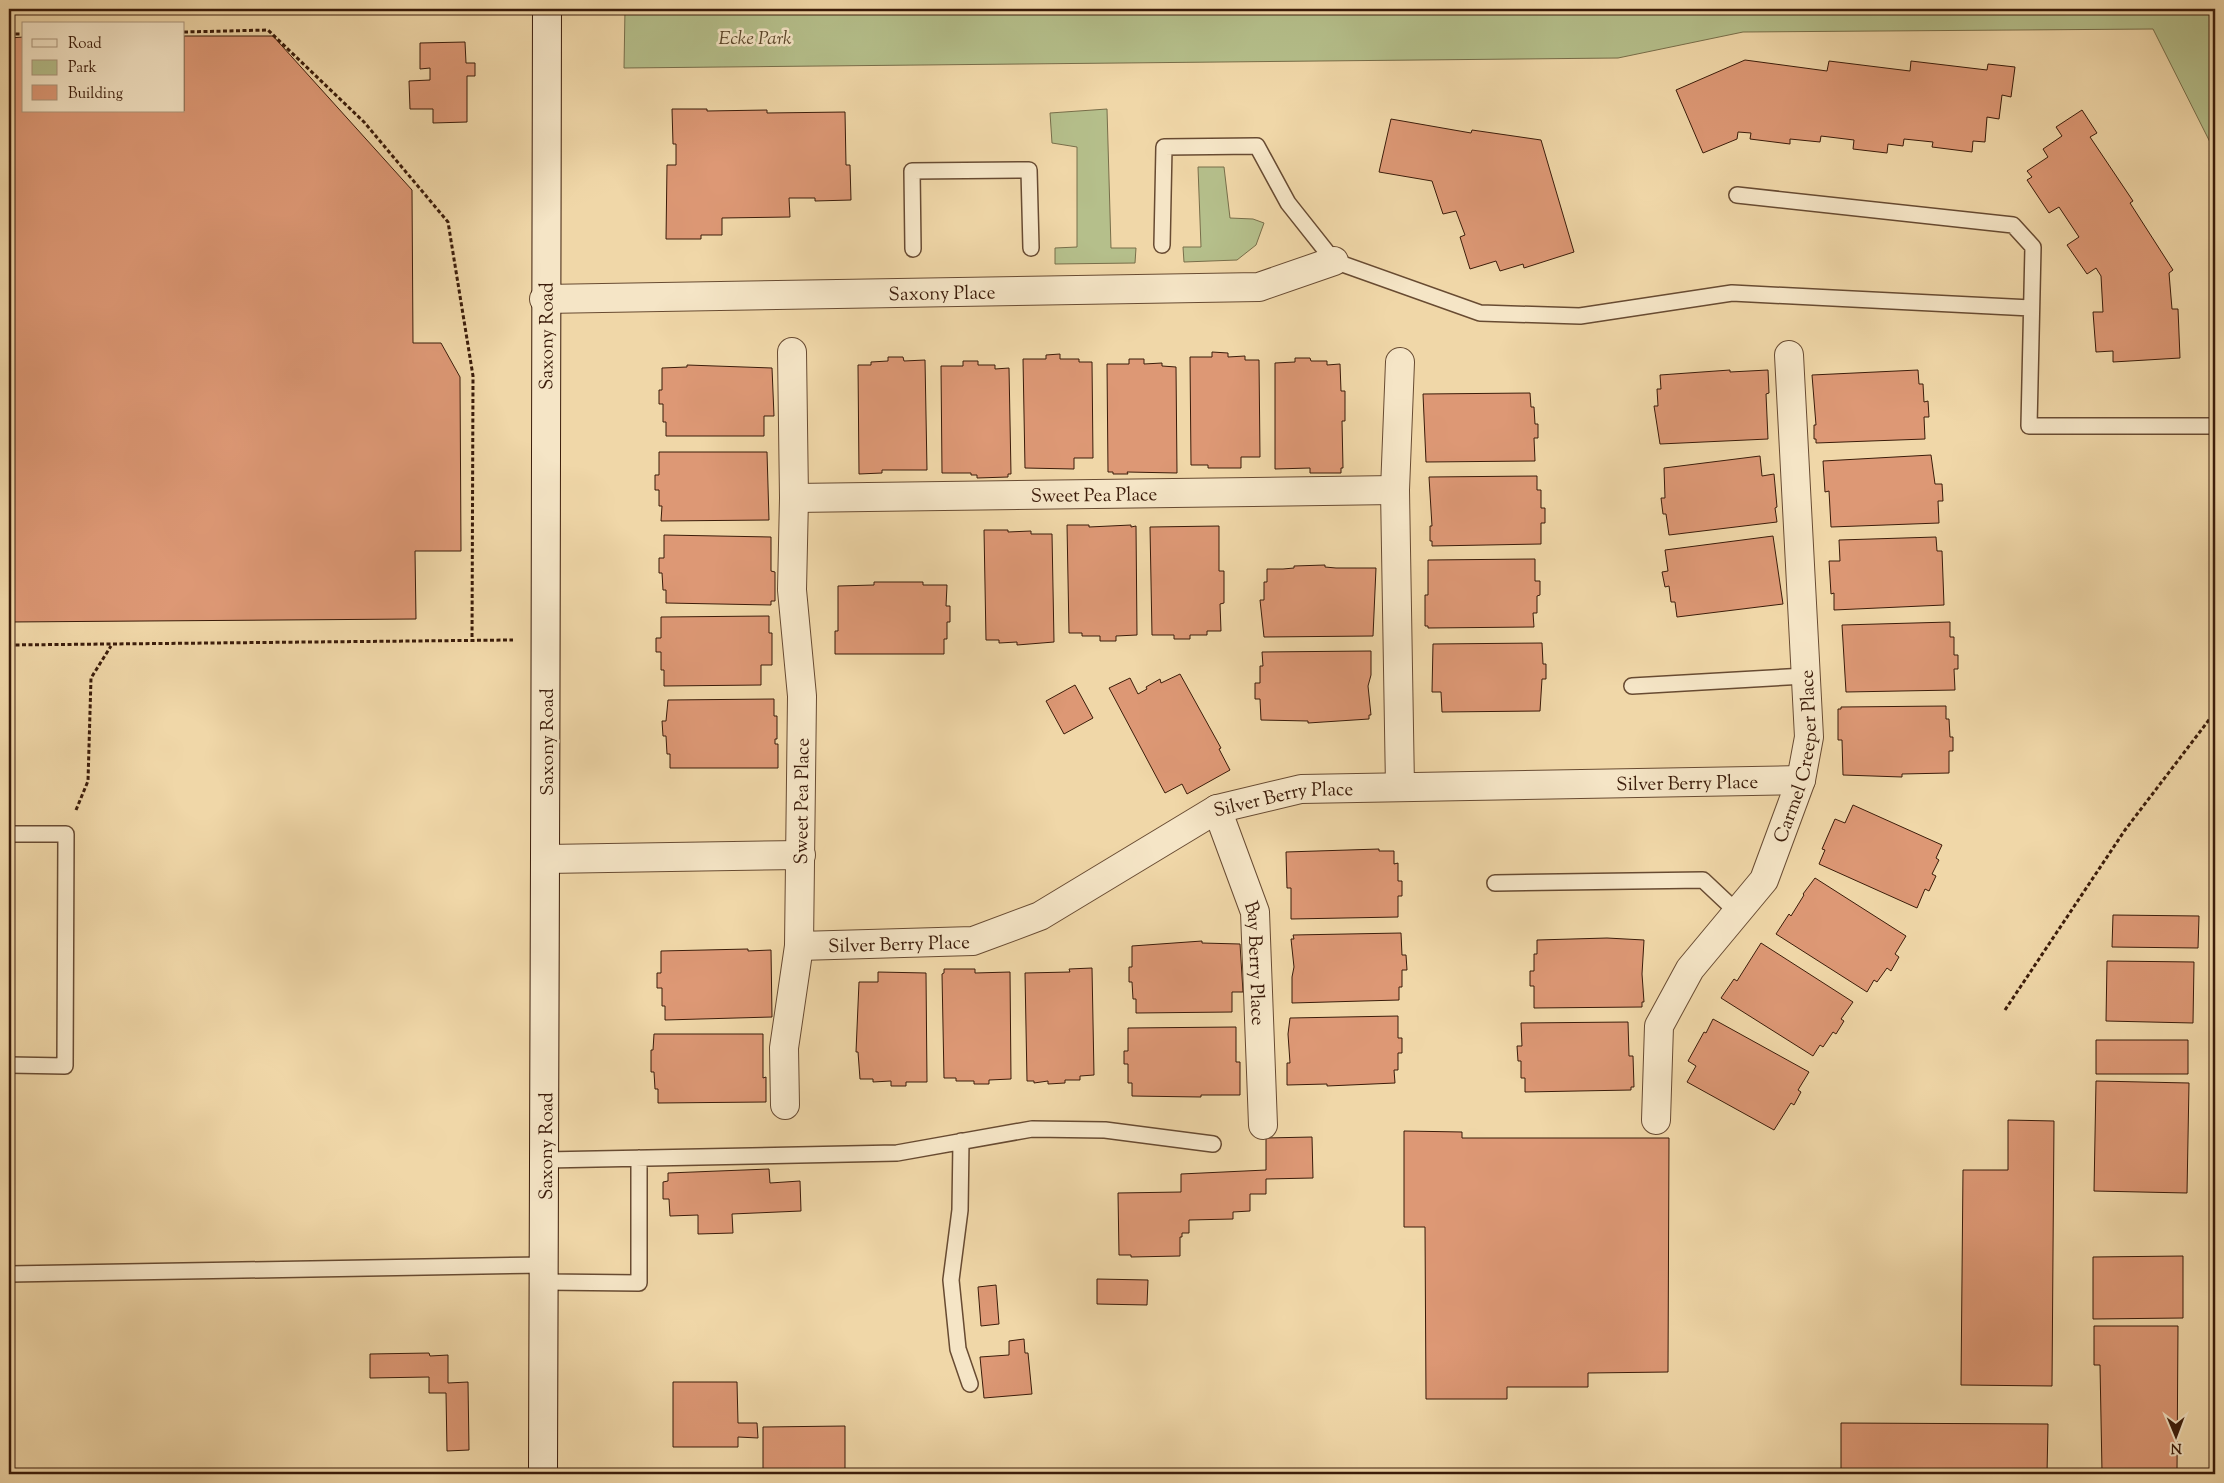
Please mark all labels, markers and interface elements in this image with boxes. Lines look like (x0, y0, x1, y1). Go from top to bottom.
legend (22, 22, 185, 112)
park label: Ecke Park (718, 26, 792, 53)
text: Road (68, 34, 102, 55)
text: Park (68, 58, 97, 79)
text: Building (68, 84, 123, 105)
street label: Saxony Place (888, 280, 996, 309)
street label: Saxony Road (534, 282, 562, 390)
street label: Sweet Pea Place (1030, 482, 1158, 511)
street label: Carmel Creeper Place (1768, 669, 1826, 847)
street label: Saxony Road (535, 688, 562, 796)
street label: Sweet Pea Place (789, 737, 817, 865)
street label: Silver Berry Place (1616, 770, 1759, 799)
street label: Silver Berry Place (1211, 777, 1354, 825)
street label: Bay Berry Place (1236, 898, 1270, 1026)
street label: Silver Berry Place (828, 930, 971, 961)
street label: Saxony Road (534, 1092, 561, 1200)
north arrow (2152, 1410, 2202, 1460)
text: N (2170, 1437, 2182, 1457)

